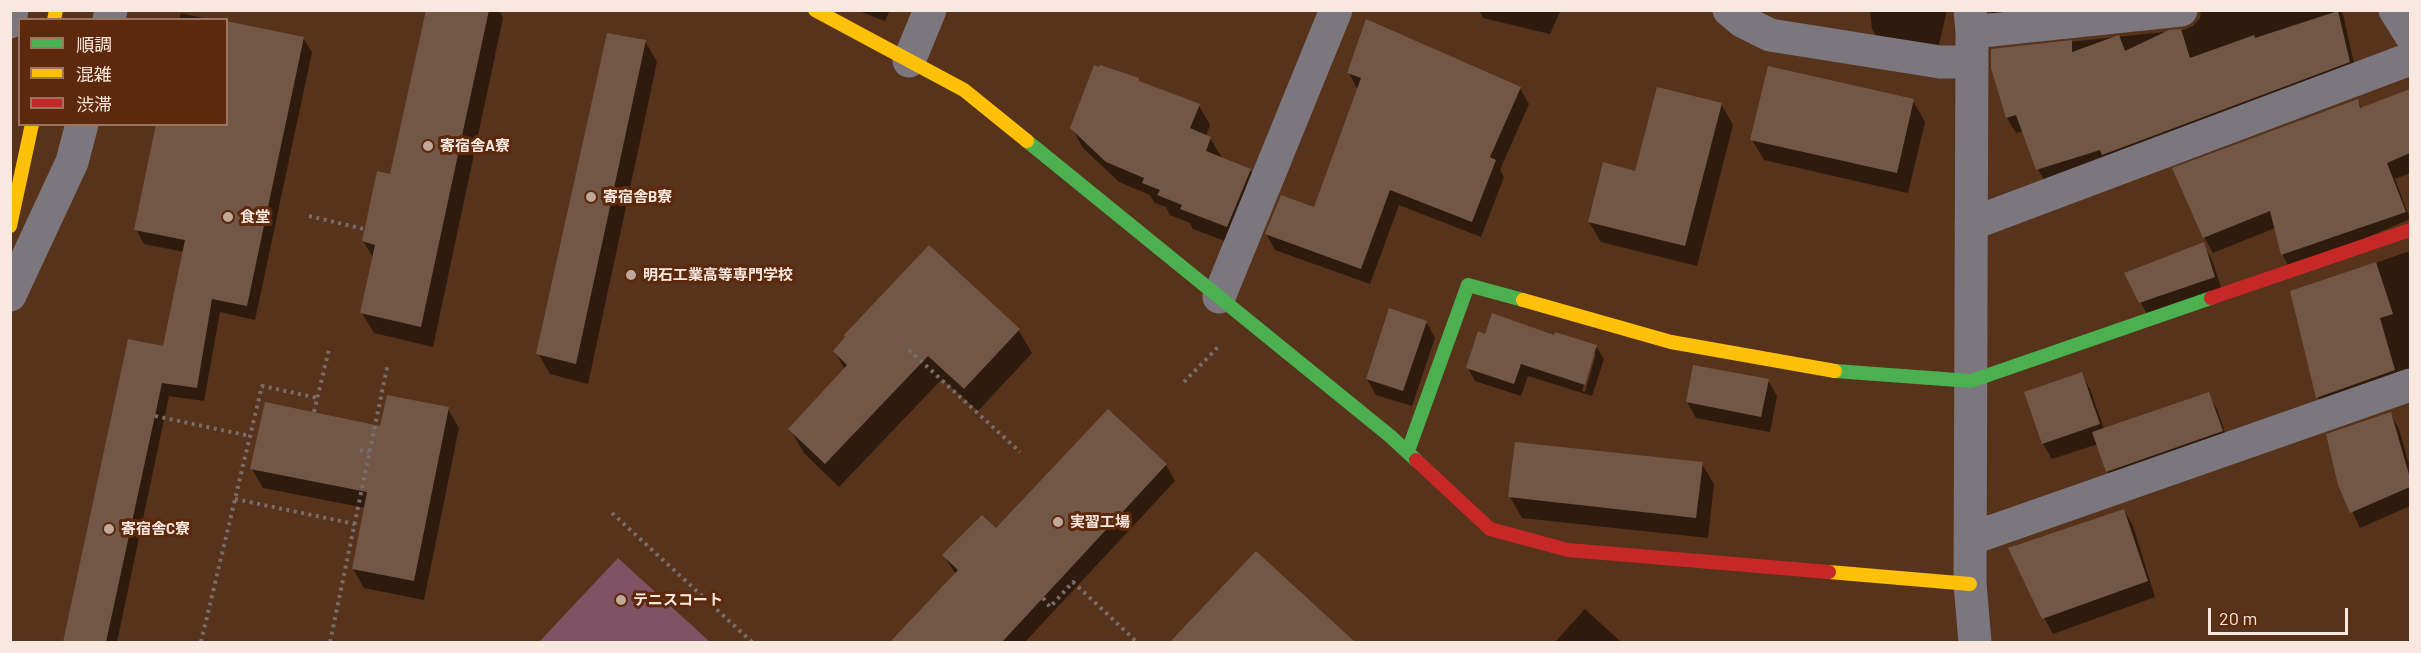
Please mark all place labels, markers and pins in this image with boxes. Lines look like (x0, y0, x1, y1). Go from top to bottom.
place label: 寄宿舎A寮 (440, 137, 510, 155)
marker: 寄宿舎A寮 (421, 139, 435, 153)
place label: 寄宿舎B寮 (603, 188, 672, 206)
marker: 寄宿舎B寮 (584, 190, 598, 204)
place label: 食堂 (240, 208, 270, 226)
marker: 食堂 (221, 210, 235, 224)
place label: 明石工業高等専門学校 (643, 266, 793, 284)
marker: 明石工業高等専門学校 (624, 268, 638, 282)
place label: 実習工場 (1070, 513, 1130, 531)
marker: 実習工場 (1051, 515, 1065, 529)
place label: 寄宿舎C寮 (121, 520, 190, 538)
marker: 寄宿舎C寮 (102, 522, 116, 536)
place label: テニスコート (633, 591, 723, 609)
marker: テニスコート (614, 593, 628, 607)

